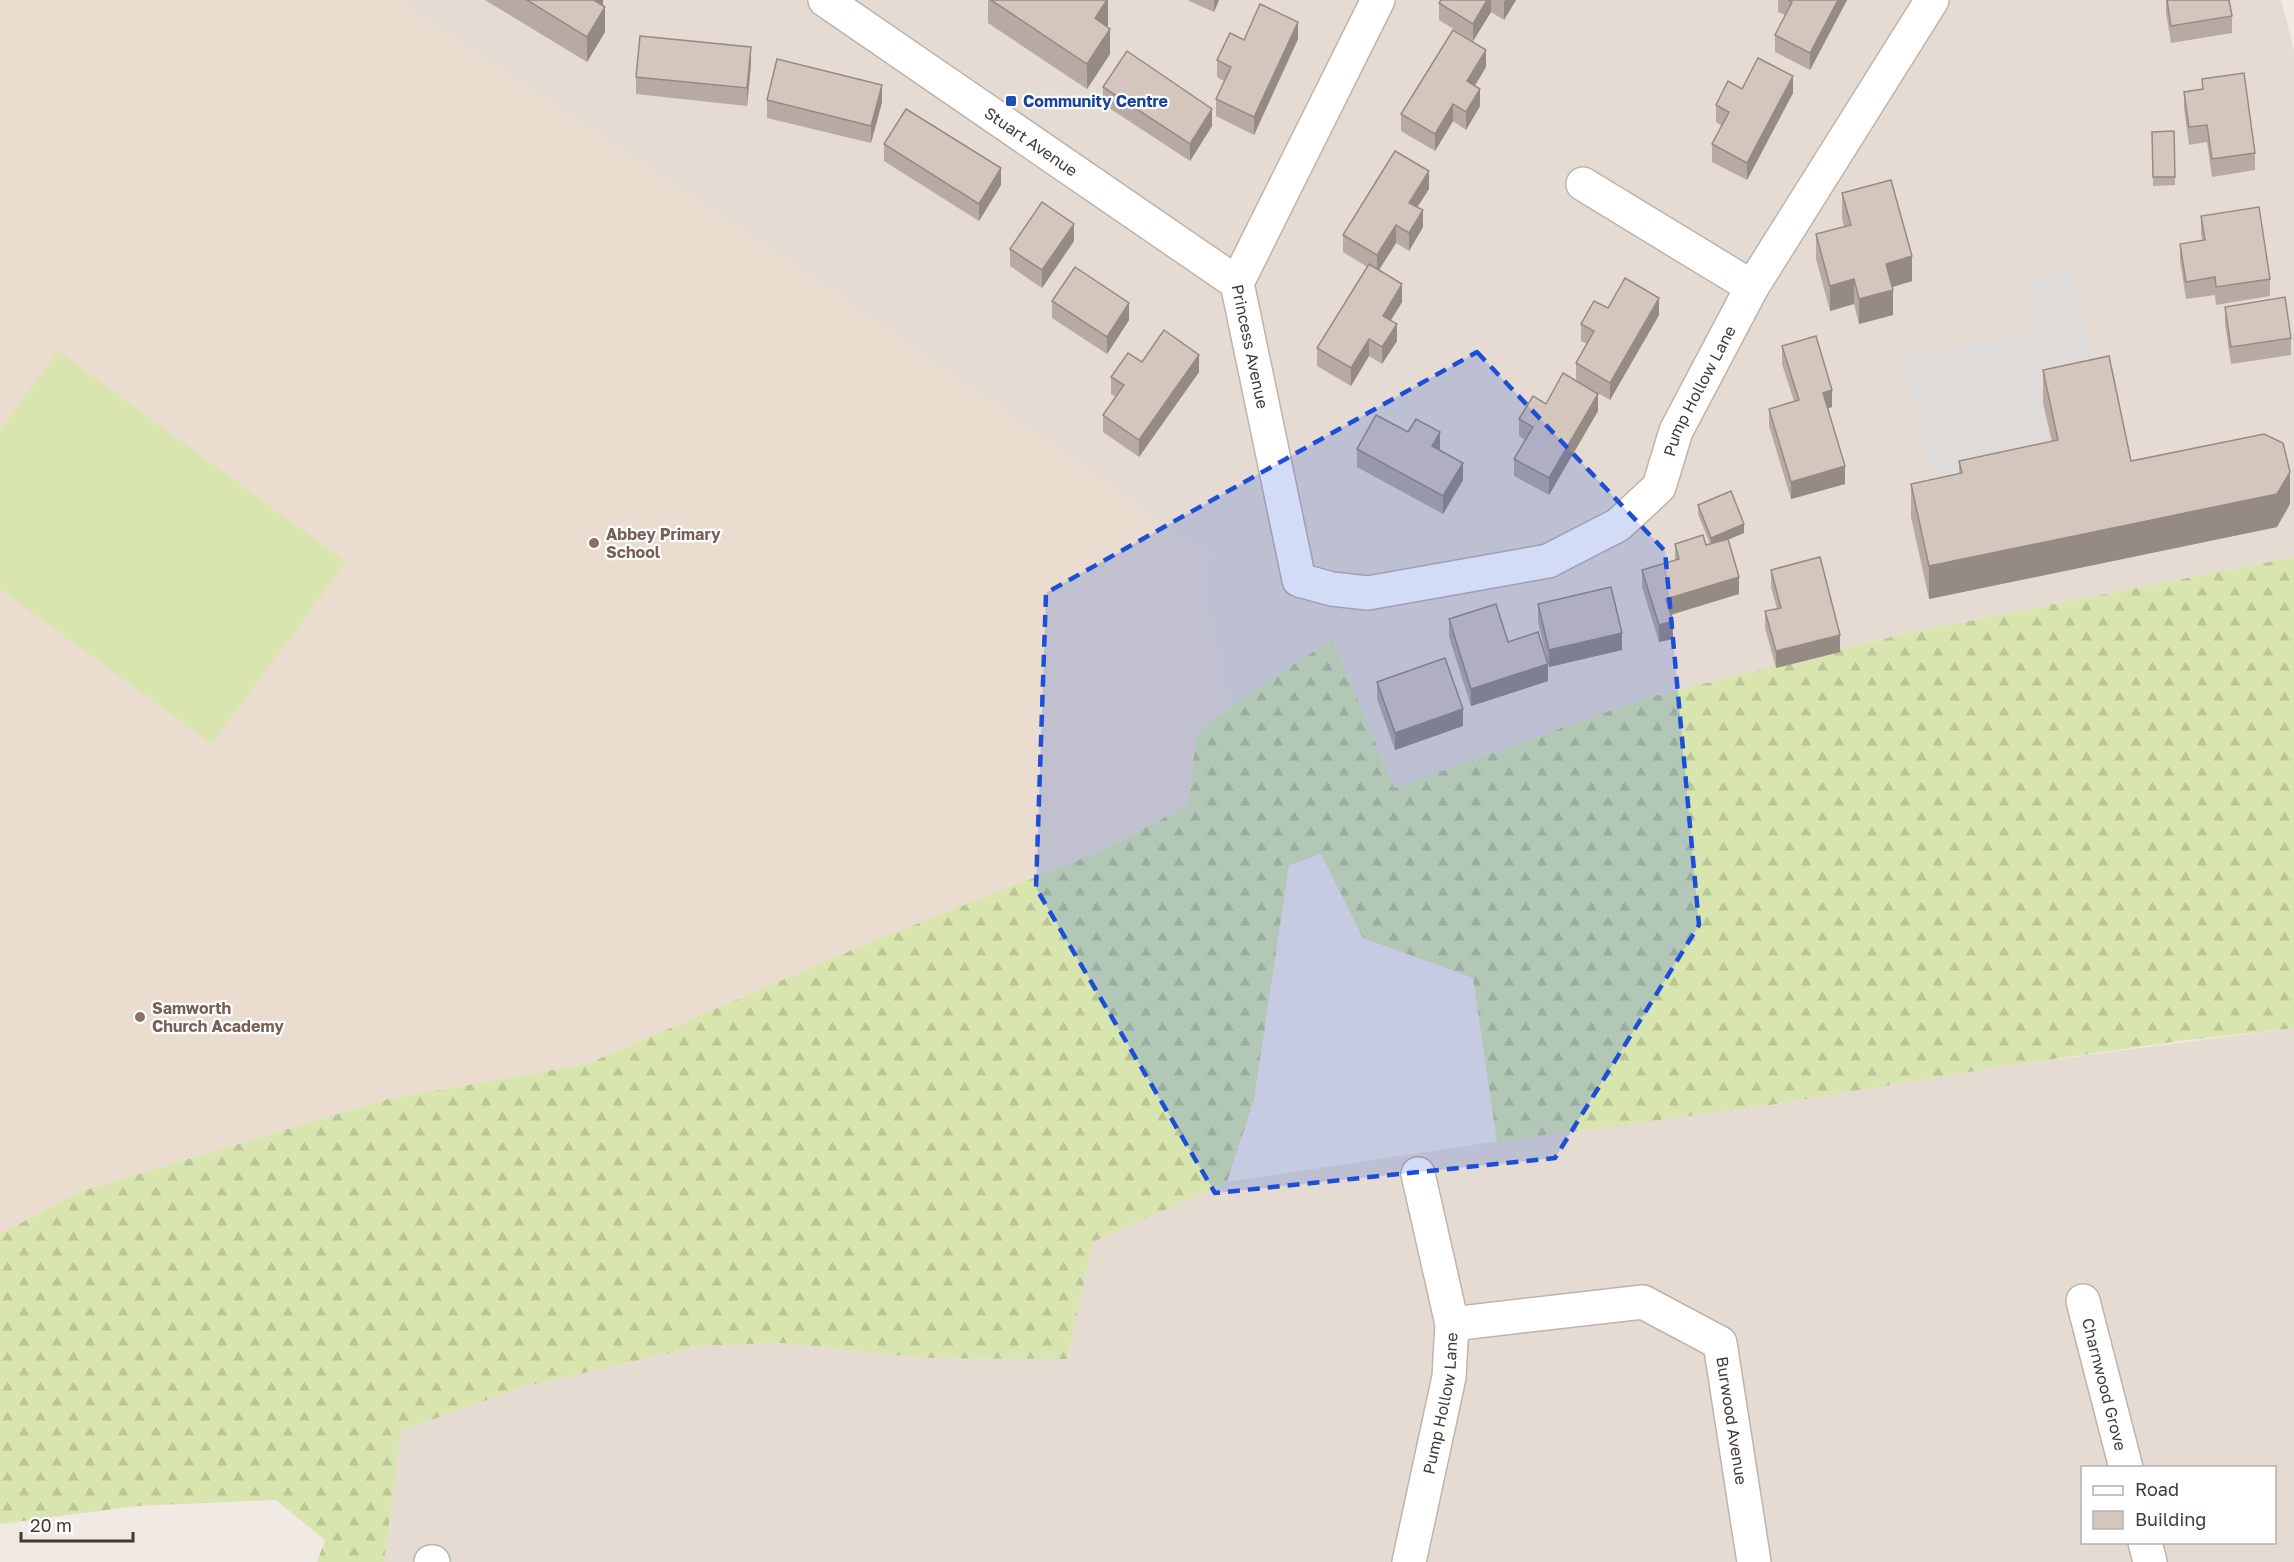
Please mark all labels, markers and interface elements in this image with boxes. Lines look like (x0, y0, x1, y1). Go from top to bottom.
place label: Community Centre (1023, 91, 1168, 111)
marker: Community Centre (1004, 94, 1018, 108)
street label: Stuart Avenue (981, 103, 1081, 181)
street label: Princess Avenue (1228, 283, 1273, 410)
street label: Pump Hollow Lane (1659, 322, 1740, 459)
place label: Abbey Primary School (606, 524, 721, 562)
marker: Abbey Primary School (587, 536, 601, 550)
place label: Samworth Church Academy (152, 998, 284, 1036)
marker: Samworth Church Academy (133, 1010, 147, 1024)
street label: Charnwood Grove (2078, 1316, 2131, 1453)
street label: Pump Hollow Lane (1418, 1332, 1462, 1476)
street label: Burwood Avenue (1712, 1355, 1752, 1486)
legend (2081, 1466, 2276, 1544)
text: Road (2135, 1478, 2179, 1500)
scale bar (21, 1505, 134, 1543)
text: Building (2135, 1508, 2206, 1530)
text: 20 m (30, 1514, 72, 1536)

